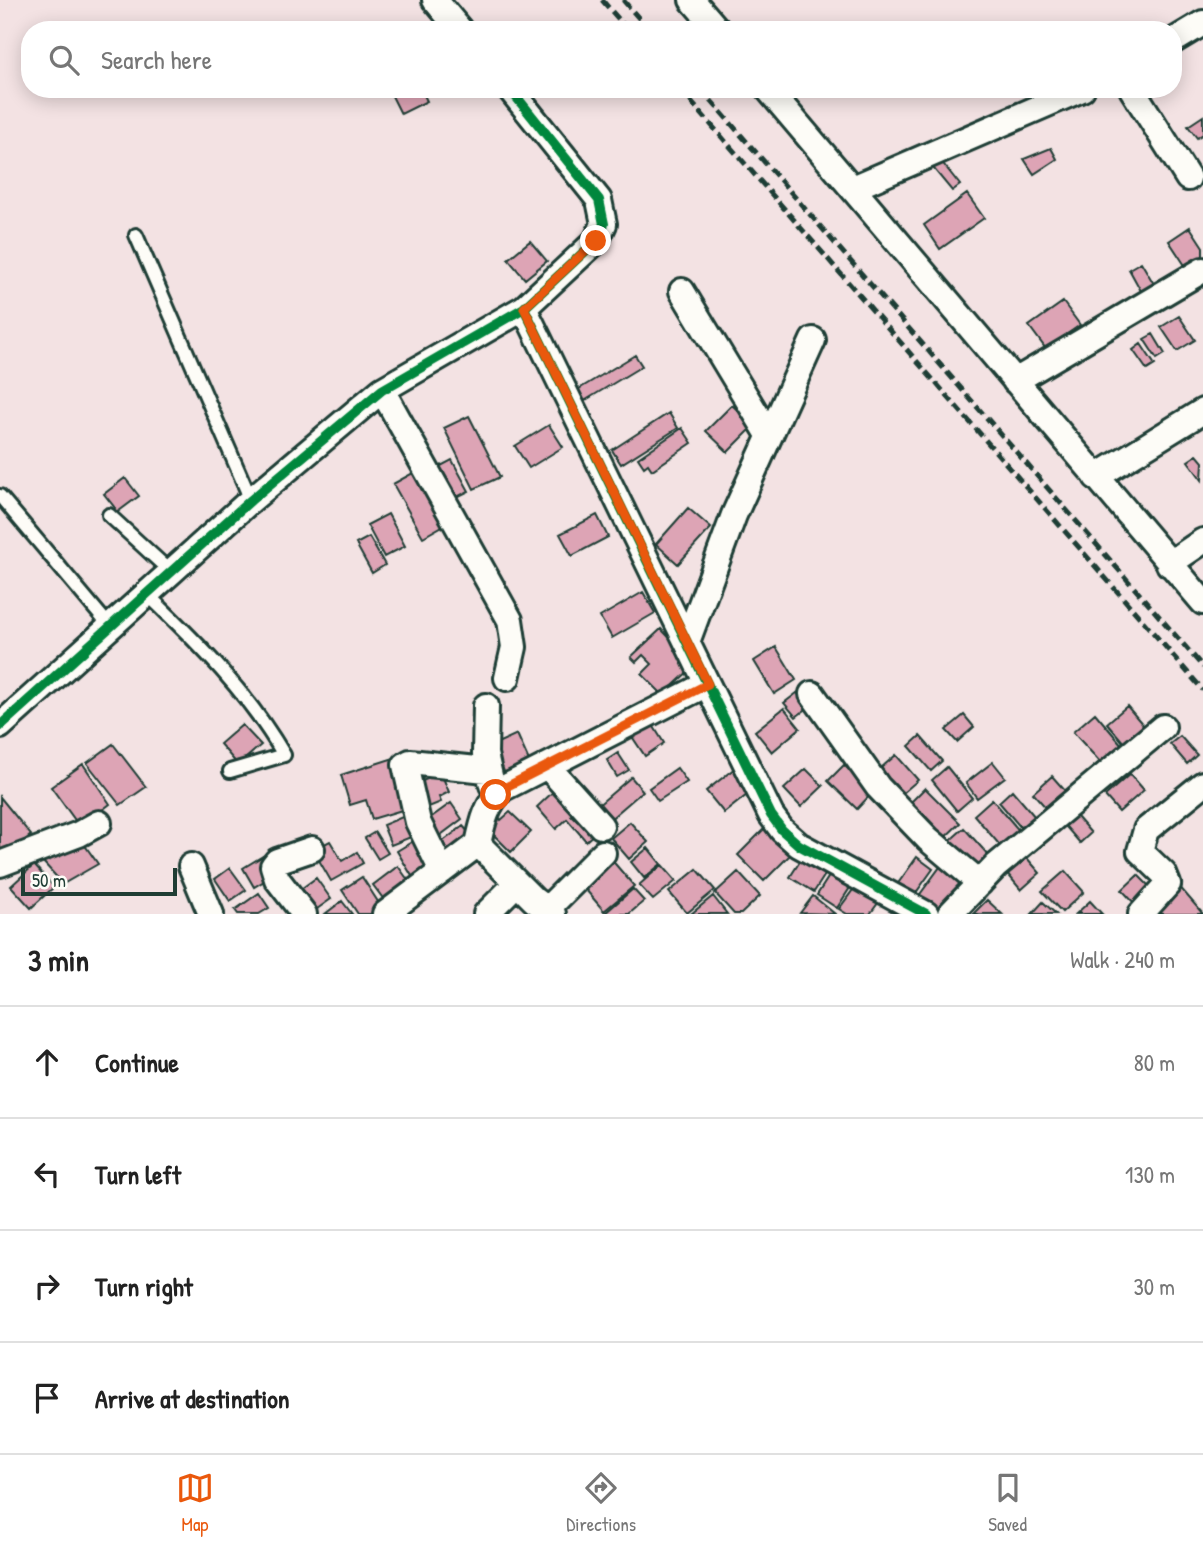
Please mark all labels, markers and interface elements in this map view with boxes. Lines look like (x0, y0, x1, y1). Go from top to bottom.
search box (21, 21, 1182, 98)
icon: search (45, 41, 83, 79)
text: Search here (101, 42, 212, 77)
route end (580, 225, 611, 256)
route start (480, 779, 511, 810)
scale bar (21, 865, 177, 897)
text: 50 m (32, 867, 66, 893)
text: 3 min (28, 940, 89, 980)
text: Walk · 240 m (1070, 944, 1175, 975)
icon: ahead (28, 1043, 66, 1081)
text: Continue (95, 1045, 179, 1080)
text: 80 m (1134, 1047, 1175, 1078)
icon: left (28, 1155, 66, 1193)
text: Turn left (95, 1157, 181, 1192)
text: 130 m (1125, 1159, 1175, 1190)
icon: right (28, 1267, 66, 1305)
text: Turn right (95, 1269, 193, 1304)
text: 30 m (1133, 1271, 1175, 1302)
icon: arrive (28, 1379, 66, 1417)
text: Arrive at destination (95, 1381, 290, 1416)
tab: Map (176, 1469, 214, 1537)
tab: Directions (566, 1469, 636, 1537)
tab: Saved (988, 1469, 1027, 1537)

